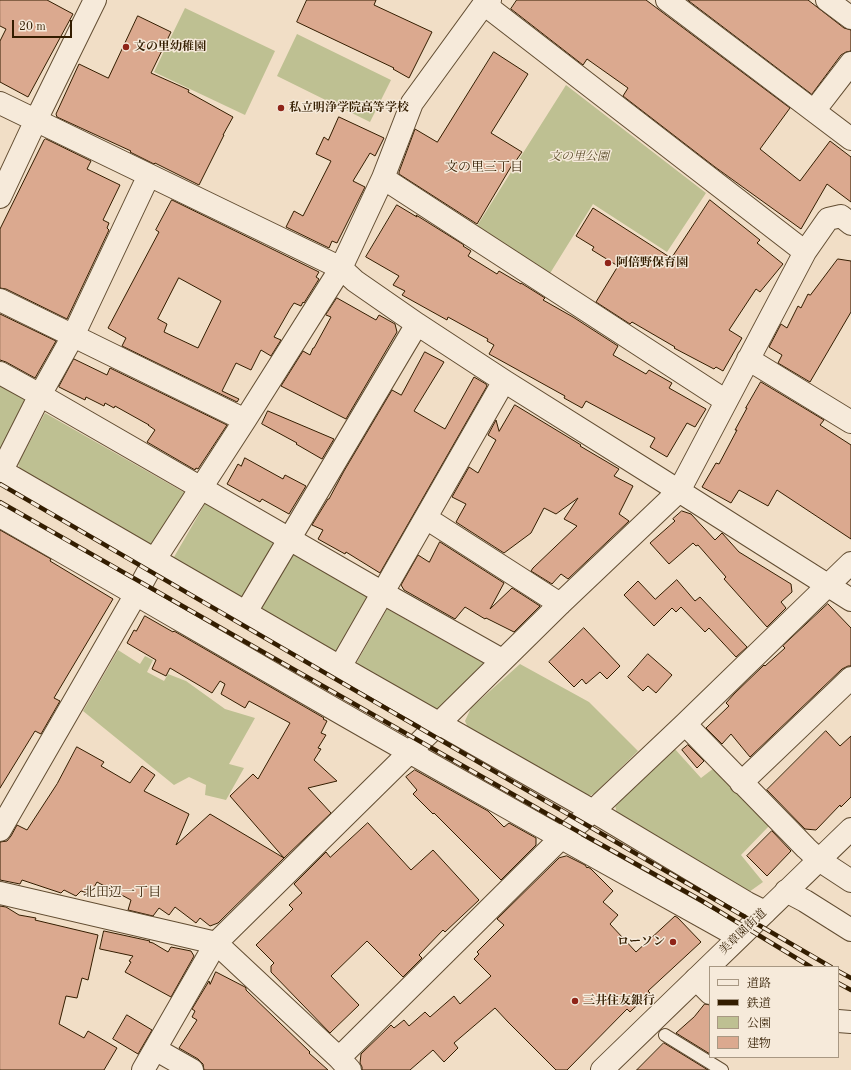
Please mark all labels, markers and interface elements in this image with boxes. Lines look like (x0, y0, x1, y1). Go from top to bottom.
scale bar (14, 12, 74, 38)
text: 20 m (19, 21, 46, 33)
place label: 文の里幼稚園 (134, 40, 206, 54)
marker: 文の里幼稚園 (121, 42, 131, 52)
place label: 私立明浄学院高等学校 (289, 101, 409, 115)
marker: 私立明浄学院高等学校 (276, 103, 286, 113)
park label: 文の里公園 (549, 150, 609, 164)
district label: 文の里三丁目 (445, 160, 523, 176)
place label: 阿倍野保育園 (616, 256, 688, 270)
marker: 阿倍野保育園 (603, 258, 613, 268)
district label: 北田辺一丁目 (83, 885, 161, 901)
street label: 美章園街道 (716, 906, 770, 958)
place label: ローソン (617, 935, 665, 949)
marker: ローソン (668, 937, 678, 947)
legend (709, 966, 839, 1058)
text: 道路 (747, 978, 771, 990)
place label: 三井住友銀行 (583, 994, 655, 1008)
marker: 三井住友銀行 (570, 996, 580, 1006)
text: 鉄道 (747, 998, 771, 1010)
text: 公園 (747, 1018, 771, 1030)
text: 建物 (747, 1038, 771, 1050)

